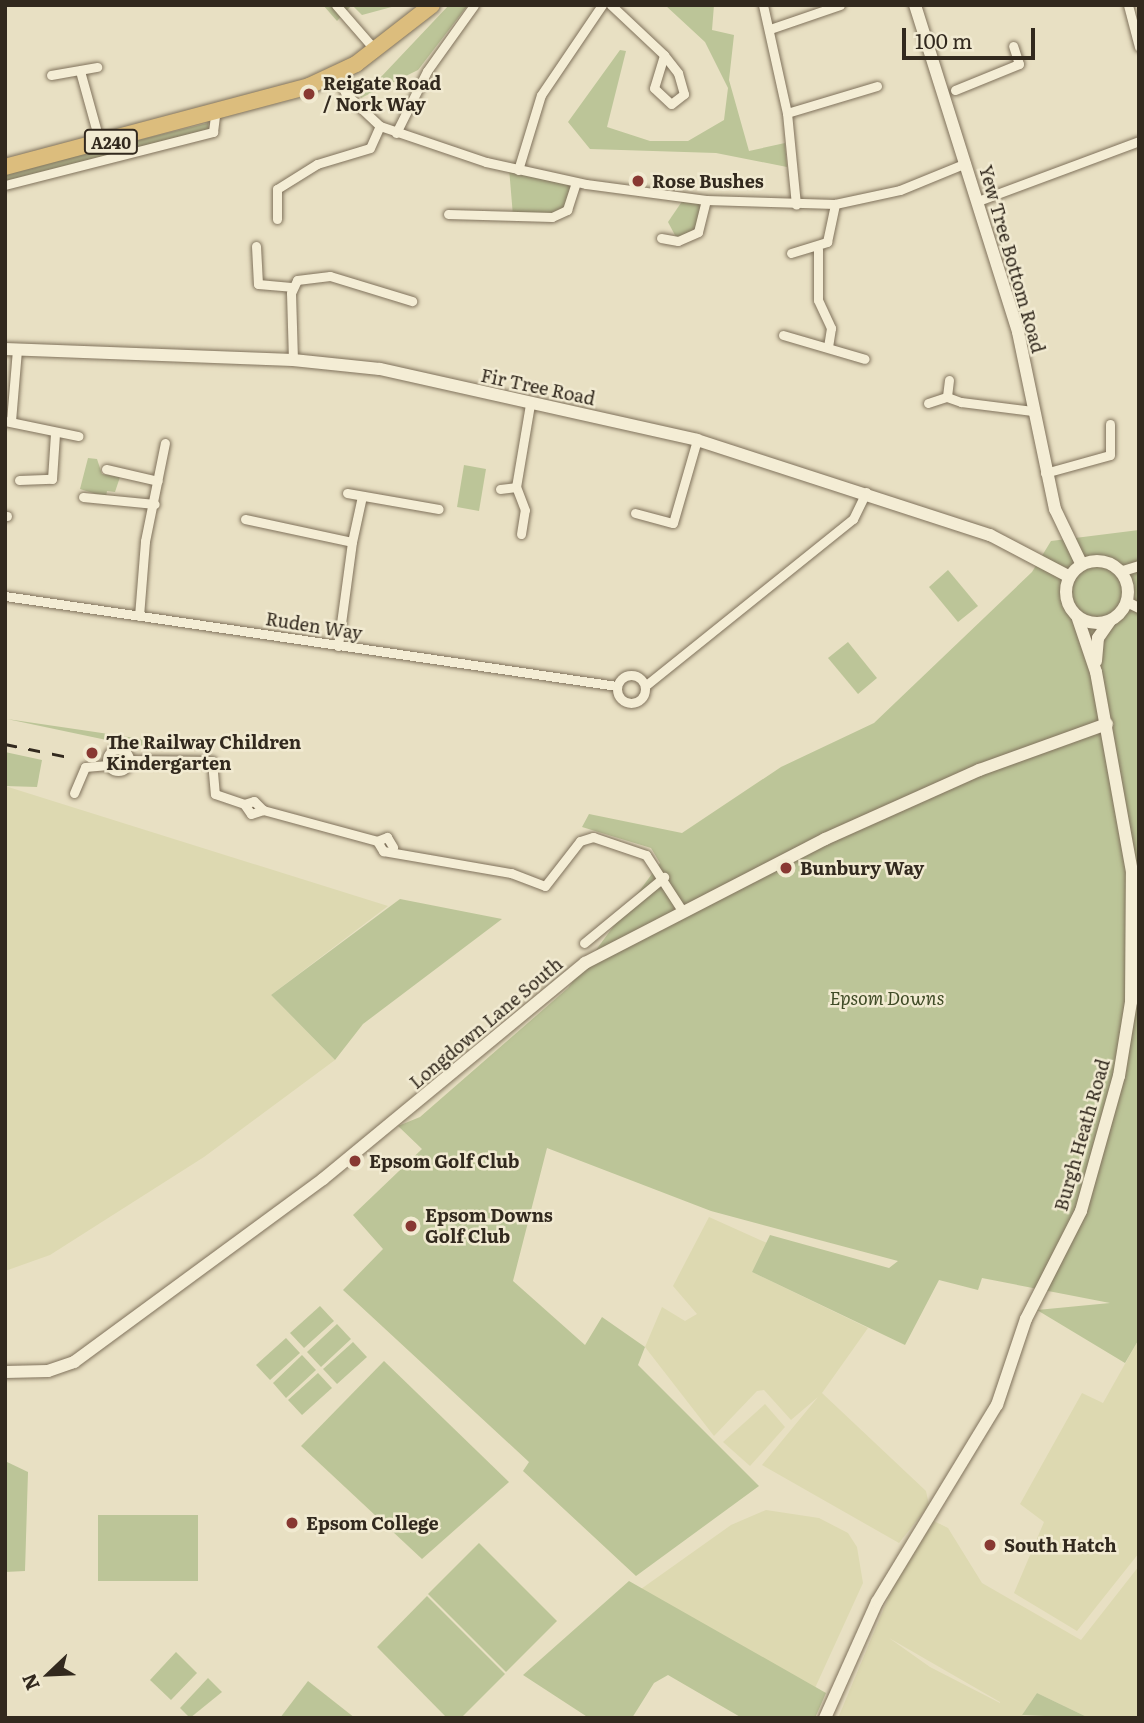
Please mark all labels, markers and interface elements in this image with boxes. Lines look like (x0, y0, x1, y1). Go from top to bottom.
scale bar (906, 14, 1039, 58)
text: 100 m (915, 24, 972, 55)
place label: Reigate Road / Nork Way (323, 73, 441, 116)
marker: Reigate Road / Nork Way (301, 86, 317, 102)
road number: A240 (83, 130, 139, 154)
street label: Yew Tree Bottom Road (975, 163, 1049, 355)
place label: Rose Bushes (652, 170, 764, 192)
marker: Rose Bushes (630, 173, 646, 189)
street label: Fir Tree Road (479, 364, 597, 410)
street label: Ruden Way (264, 608, 364, 644)
place label: The Railway Children Kindergarten (106, 732, 301, 774)
marker: The Railway Children Kindergarten (84, 745, 100, 761)
place label: Bunbury Way (800, 857, 924, 879)
marker: Bunbury Way (778, 860, 794, 876)
street label: Longdown Lane South (405, 953, 567, 1093)
park label: Epsom Downs (830, 987, 944, 1009)
street label: Burgh Heath Road (1050, 1057, 1114, 1213)
place label: Epsom Golf Club (369, 1150, 520, 1172)
marker: Epsom Golf Club (347, 1153, 363, 1169)
place label: Epsom Downs Golf Club (425, 1205, 553, 1248)
marker: Epsom Downs Golf Club (403, 1218, 419, 1234)
place label: Epsom College (306, 1512, 439, 1534)
marker: Epsom College (284, 1515, 300, 1531)
place label: South Hatch (1004, 1534, 1117, 1556)
marker: South Hatch (982, 1537, 998, 1553)
north arrow (14, 1639, 84, 1709)
text: N (14, 1669, 46, 1695)

